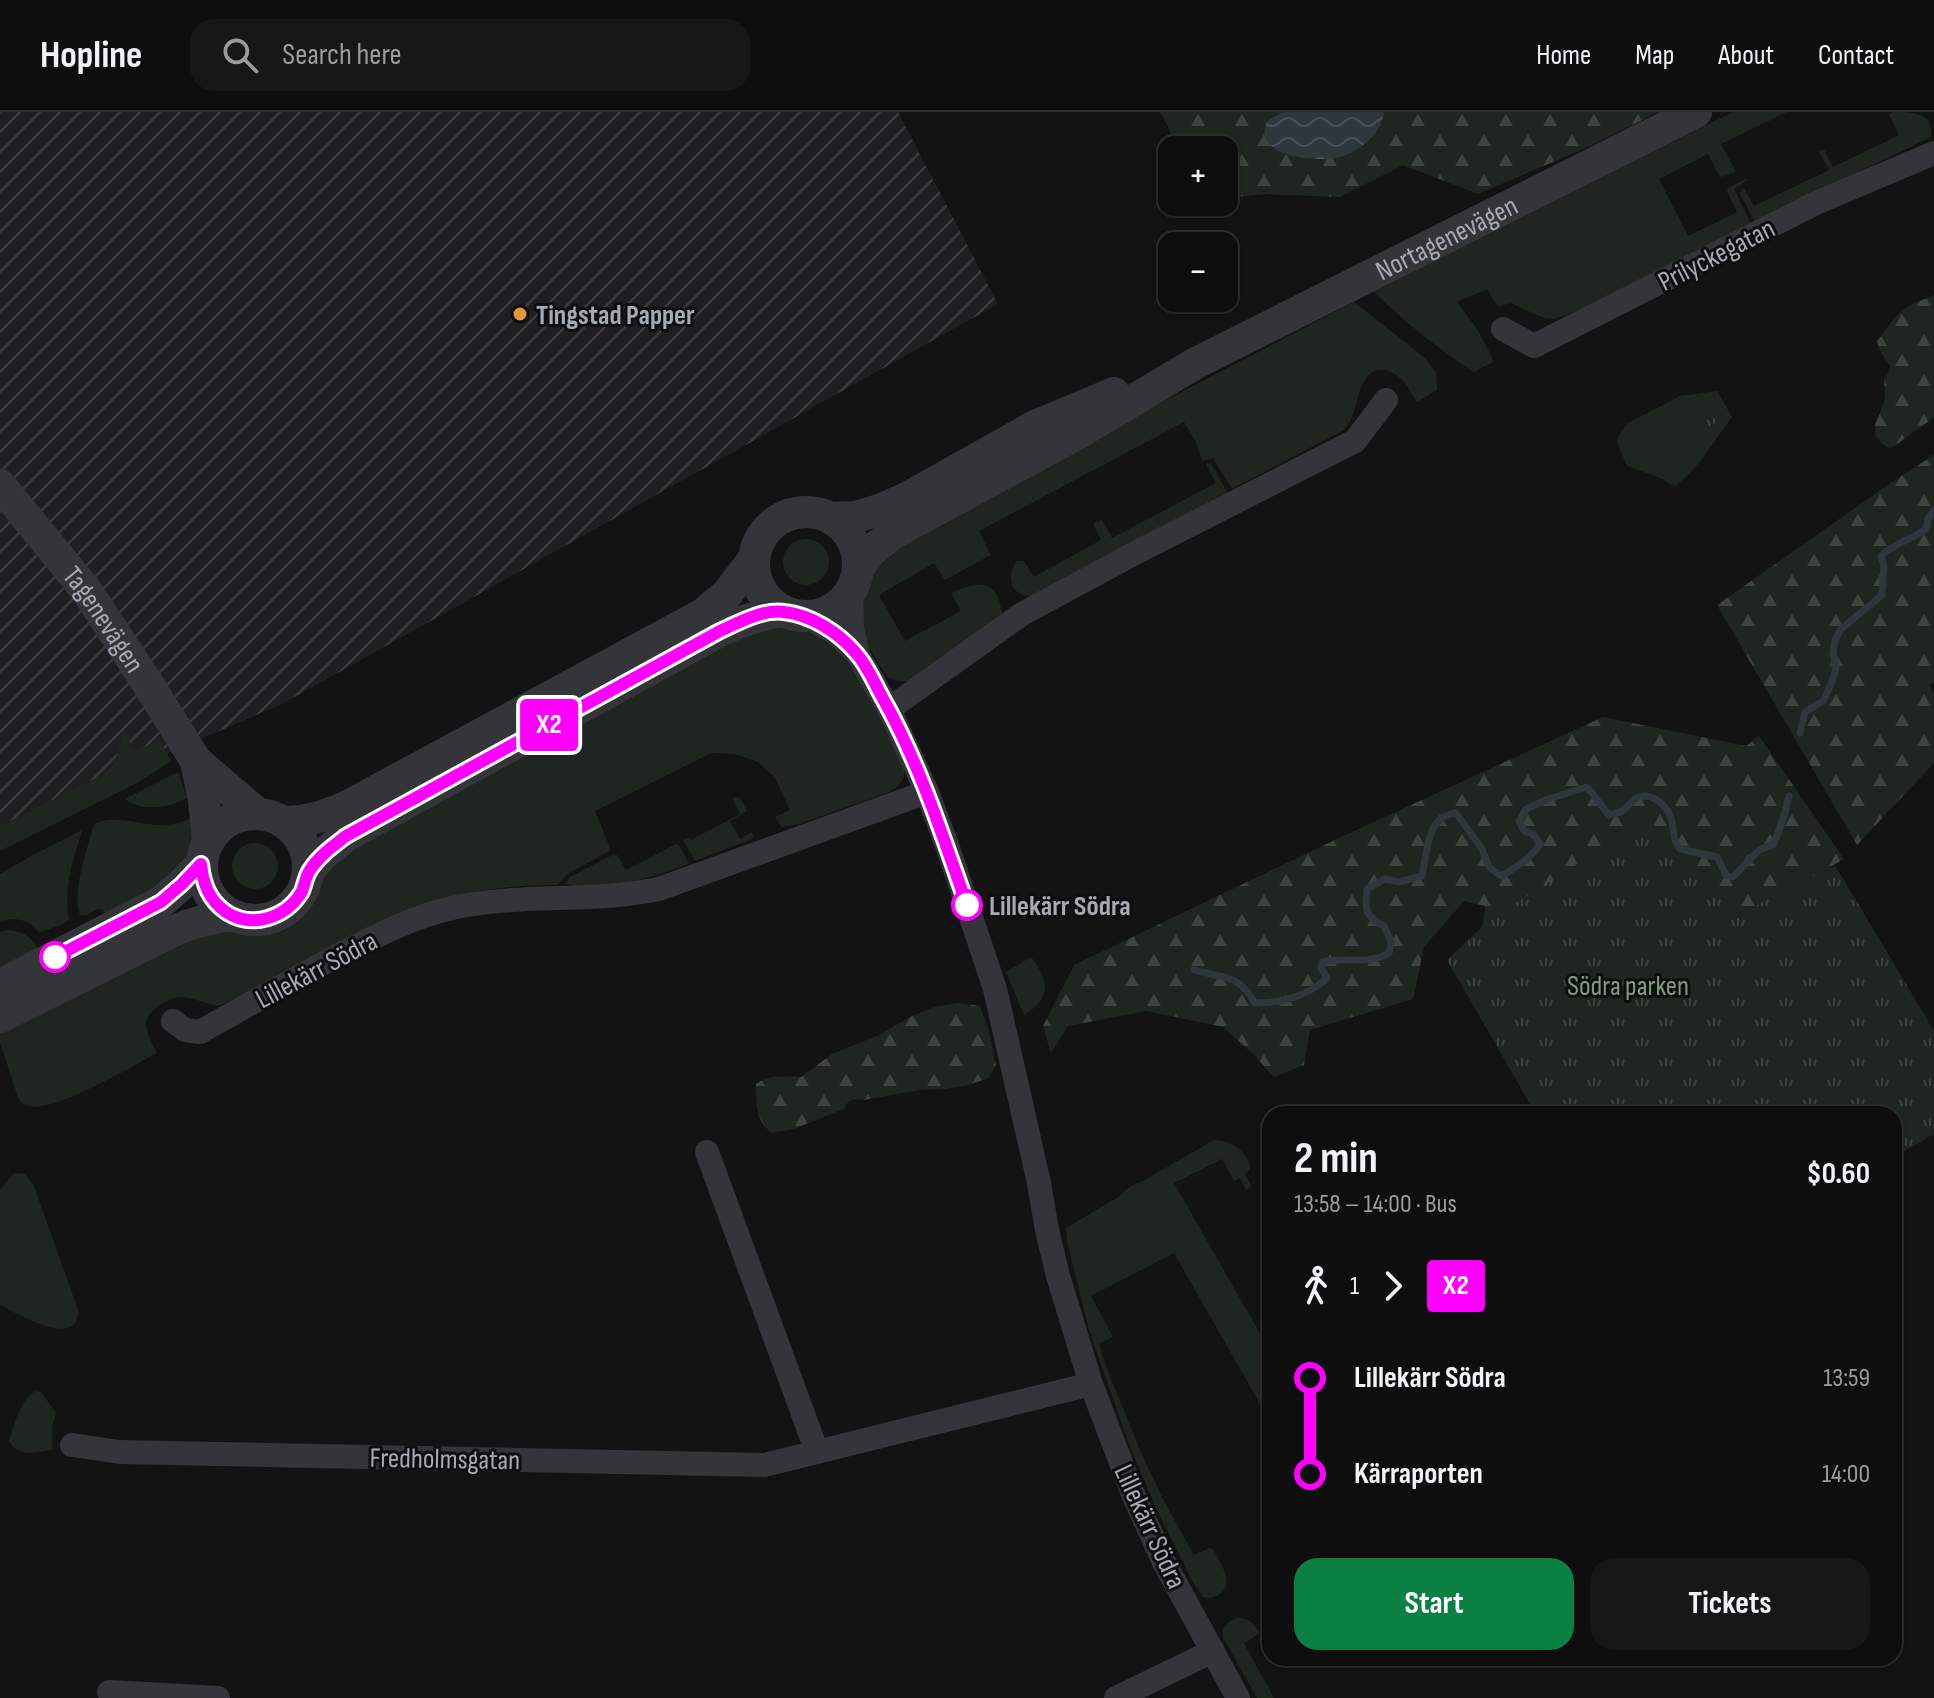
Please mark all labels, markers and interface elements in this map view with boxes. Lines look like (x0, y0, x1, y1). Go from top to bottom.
search box (190, 19, 750, 91)
text: Hopline (40, 33, 142, 78)
icon: search (218, 33, 262, 77)
text: Search here (282, 37, 402, 73)
text: Home (1536, 39, 1591, 72)
text: Map (1635, 39, 1674, 72)
text: About (1718, 39, 1774, 72)
text: Contact (1818, 39, 1894, 72)
map controls (1158, 136, 1238, 312)
button: + (1158, 136, 1238, 216)
street label: Nortagenevägen (1370, 189, 1523, 288)
street label: Prilyckegatan (1653, 212, 1780, 299)
button: − (1158, 232, 1238, 312)
place label: Tingstad Papper (536, 299, 695, 332)
marker: Tingstad Papper (511, 305, 529, 323)
street label: Tagenevägen (55, 560, 151, 679)
line badge: X2 (513, 699, 585, 751)
text: X2 (536, 708, 562, 741)
marker: Lillekärr Södra (952, 890, 982, 920)
place label: Lillekärr Södra (989, 890, 1131, 923)
street label: Lillekärr Södra (250, 925, 383, 1016)
unlabelled marker (40, 942, 70, 972)
park label: Södra parken (1567, 970, 1689, 1003)
text: 2 min (1294, 1132, 1378, 1185)
text: $0.60 (1806, 1156, 1870, 1192)
text: 13:58 – 14:00 · Bus (1294, 1189, 1457, 1220)
icon: walk (1294, 1264, 1338, 1308)
icon: forward (1371, 1264, 1415, 1308)
text: X2 (1443, 1269, 1469, 1302)
text: 1 (1350, 1271, 1359, 1302)
text: Lillekärr Södra (1354, 1360, 1506, 1396)
text: 13:59 (1823, 1363, 1870, 1394)
street label: Fredholmsgatan (369, 1442, 521, 1477)
text: Kärraporten (1354, 1456, 1483, 1492)
street label: Lillekärr Södra (1107, 1459, 1193, 1594)
text: 14:00 (1822, 1459, 1870, 1490)
button: Start (1294, 1558, 1574, 1650)
button: Tickets (1590, 1558, 1870, 1650)

